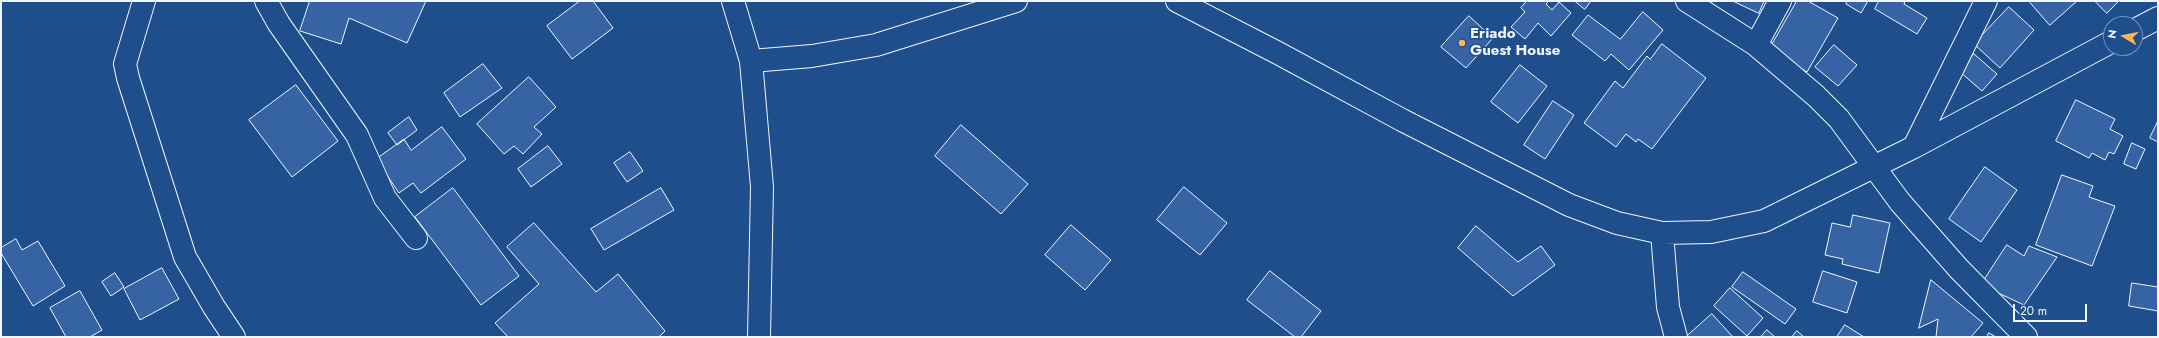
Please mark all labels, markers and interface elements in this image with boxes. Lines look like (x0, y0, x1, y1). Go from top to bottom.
north arrow (2103, 16, 2143, 56)
place label: Eriado Guest House (1470, 25, 1560, 60)
text: N (2104, 28, 2121, 40)
marker: Eriado Guest House (1457, 38, 1467, 48)
scale bar (2015, 296, 2089, 322)
text: 20 m (2020, 302, 2047, 320)

